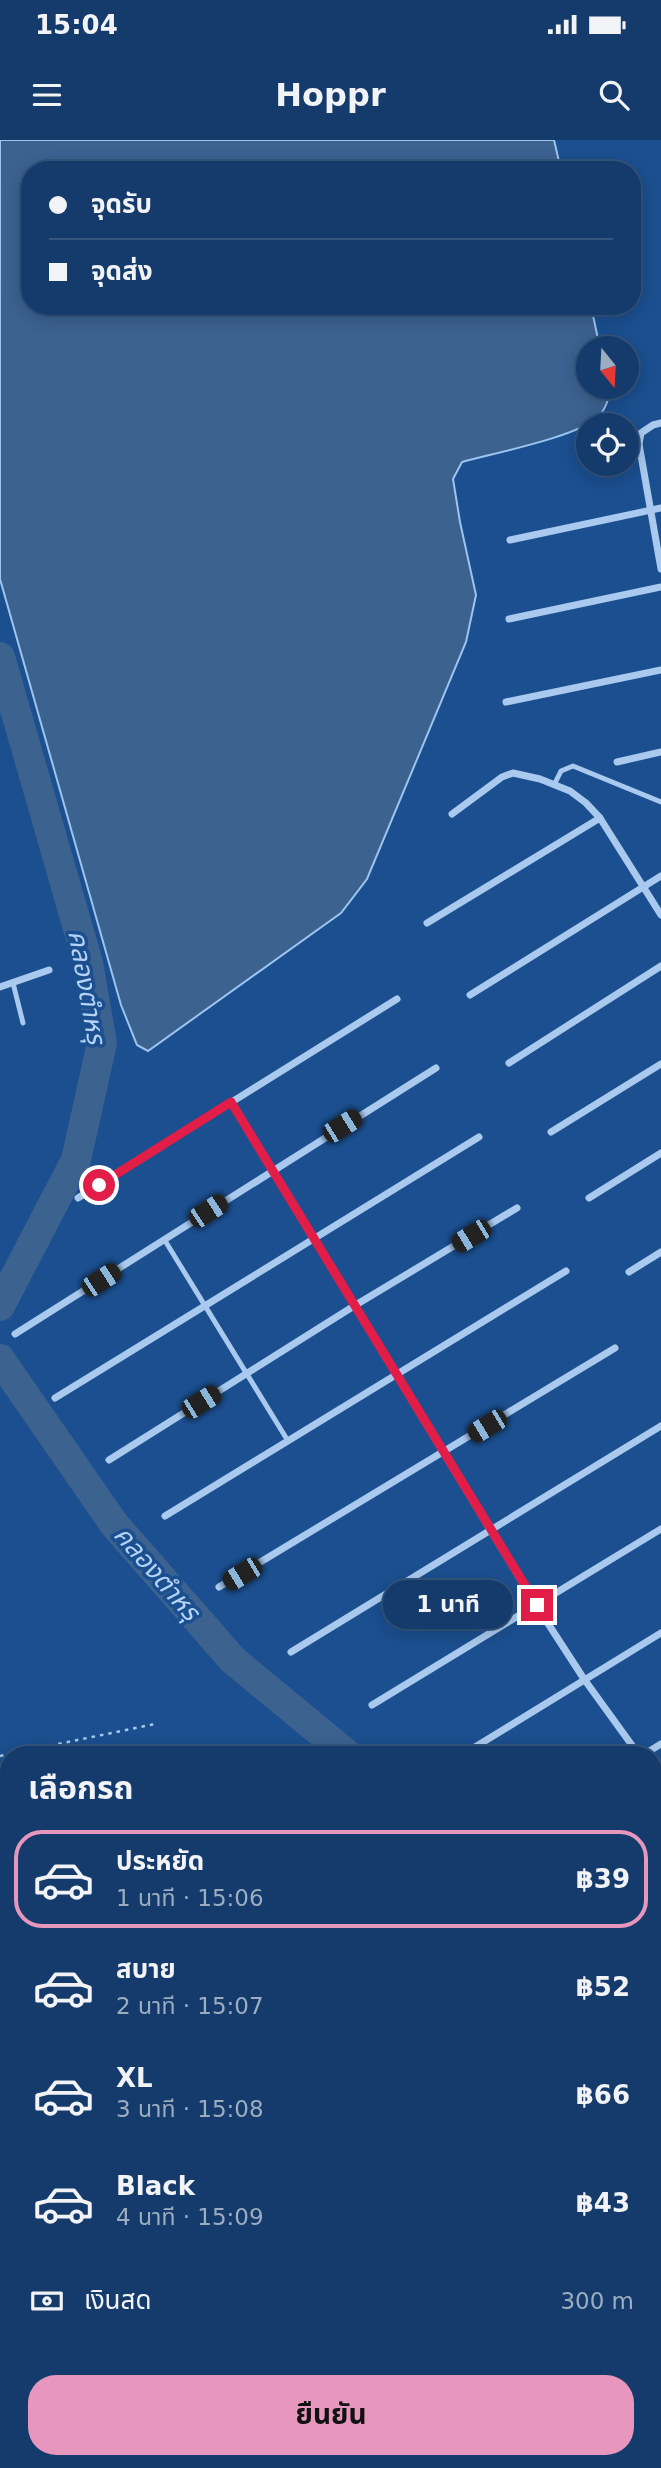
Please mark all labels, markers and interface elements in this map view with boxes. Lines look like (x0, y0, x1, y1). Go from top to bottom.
text: 15:04 (35, 10, 118, 40)
icon: menu (28, 76, 66, 114)
text: Hoppr (275, 76, 386, 114)
icon: search (595, 76, 633, 114)
text: จุดรับ (91, 189, 152, 219)
text: จุดส่ง (91, 256, 153, 286)
north arrow (576, 336, 639, 399)
map controls (576, 336, 639, 476)
button: locate (576, 413, 639, 476)
water label: คลองตำหรุ (61, 928, 112, 1049)
car (319, 1106, 366, 1146)
route start (83, 1169, 115, 1201)
car (185, 1191, 232, 1231)
car (448, 1216, 495, 1256)
car (78, 1260, 125, 1300)
car (178, 1382, 225, 1422)
car (464, 1406, 511, 1446)
water label: คลองตำหรุ (107, 1520, 207, 1629)
car (219, 1554, 266, 1594)
callout: 1 นาที (383, 1580, 512, 1630)
route end (521, 1589, 553, 1621)
text: 1 นาที (416, 1591, 480, 1617)
text: เลือกรถ (28, 1769, 133, 1807)
text: ประหยัด (116, 1846, 204, 1876)
icon: car (32, 1848, 95, 1911)
text: ฿39 (576, 1864, 630, 1894)
text: 1 นาที · 15:06 (116, 1885, 264, 1911)
text: สบาย (116, 1954, 176, 1984)
icon: car (32, 1956, 95, 2019)
text: ฿52 (576, 1972, 630, 2002)
text: 2 นาที · 15:07 (116, 1993, 264, 2019)
text: XL (116, 2063, 153, 2093)
icon: car (32, 2064, 95, 2127)
text: ฿66 (576, 2080, 630, 2110)
text: 3 นาที · 15:08 (116, 2096, 264, 2122)
text: Black (116, 2171, 195, 2201)
icon: car (32, 2172, 95, 2235)
text: ฿43 (576, 2188, 630, 2218)
text: 4 นาที · 15:09 (116, 2204, 264, 2230)
icon: cash (28, 2282, 66, 2320)
text: เงินสด (84, 2285, 151, 2315)
text: 300 m (560, 2288, 634, 2314)
button: ยืนยัน (28, 2375, 634, 2455)

